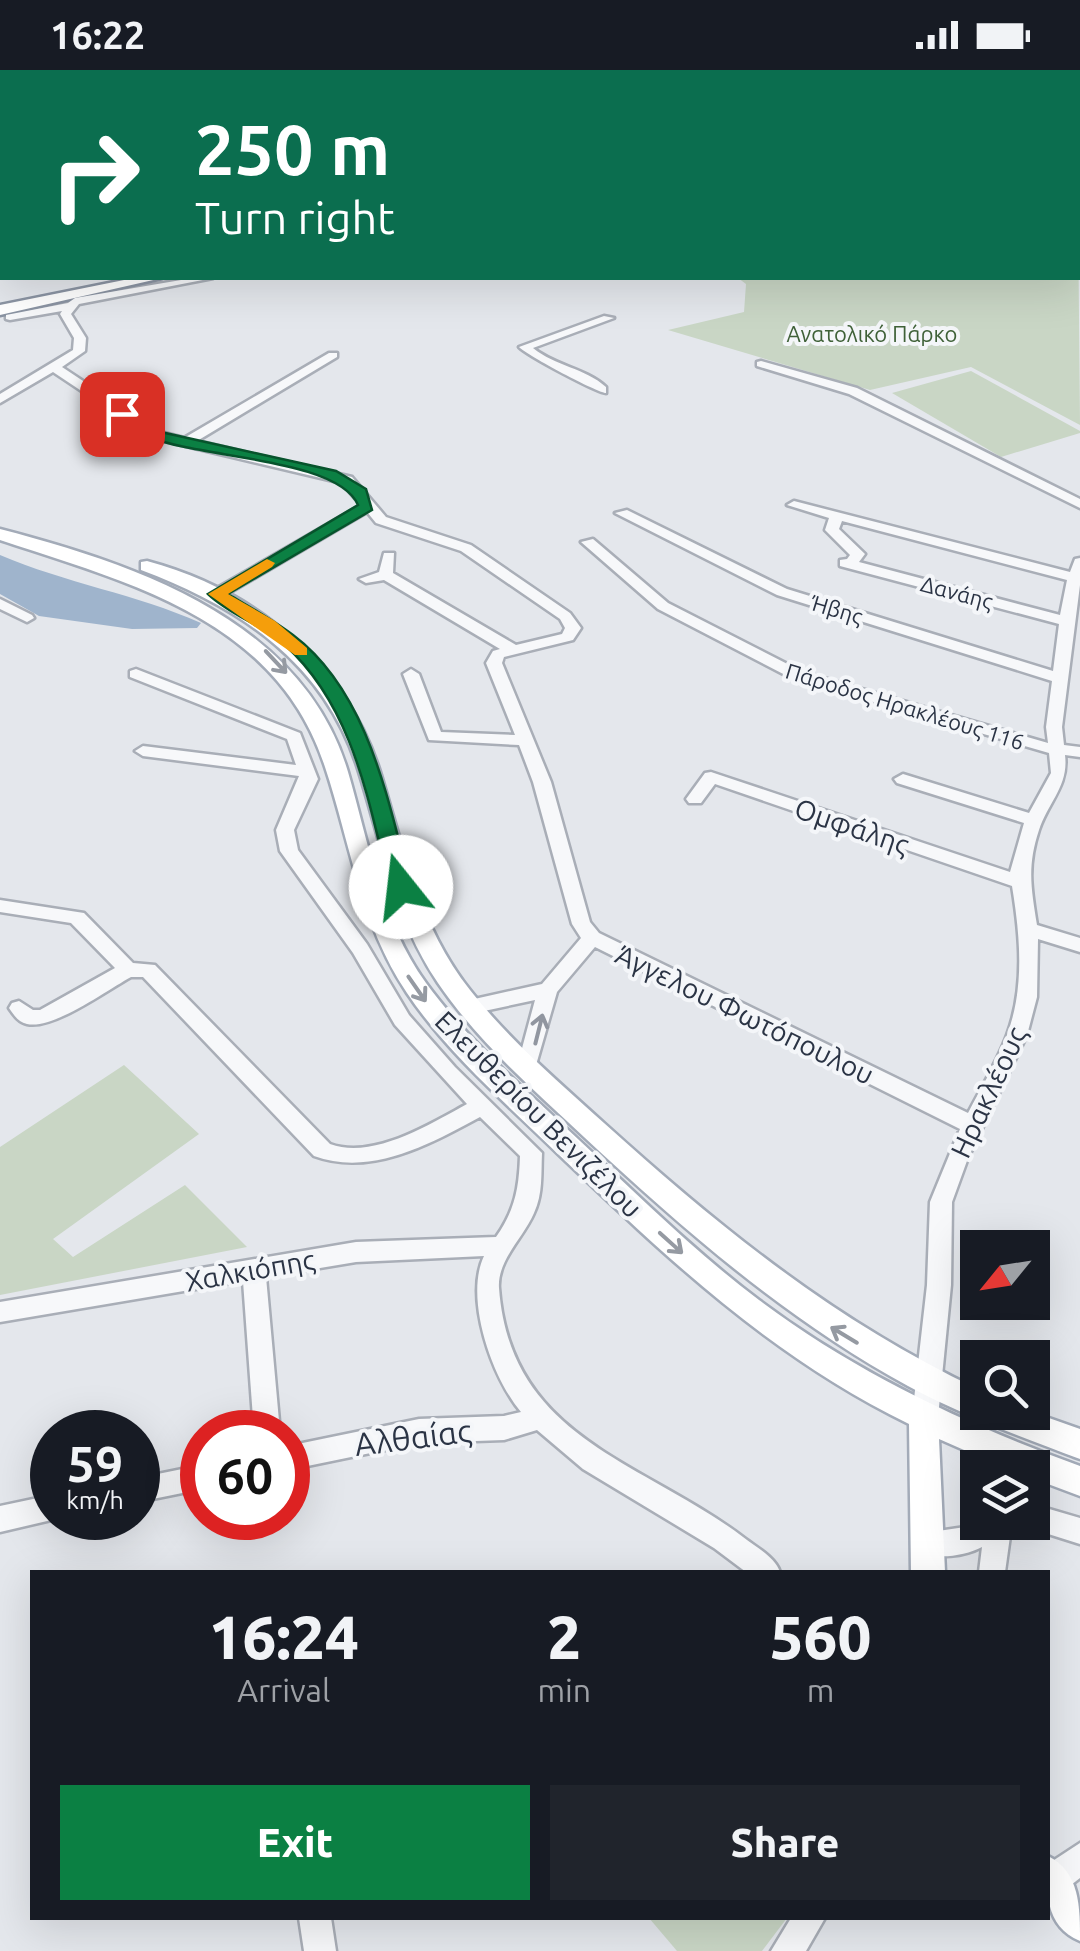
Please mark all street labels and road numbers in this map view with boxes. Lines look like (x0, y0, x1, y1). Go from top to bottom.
street label: Δανάης (918, 570, 996, 615)
street label: Ήβης (807, 589, 866, 630)
street label: Πάροδος Ηρακλέους 116 (782, 658, 1027, 755)
street label: Ομφάλης (790, 792, 913, 861)
street label: Άγγελου Φωτόπουλου (611, 938, 879, 1090)
street label: Ελευθερίου Βενιζέλου (429, 1005, 648, 1224)
street label: Ηρακλέους (944, 1021, 1033, 1163)
street label: Χαλκιόπης (183, 1243, 318, 1298)
street label: Αλθαίας (352, 1412, 474, 1463)

